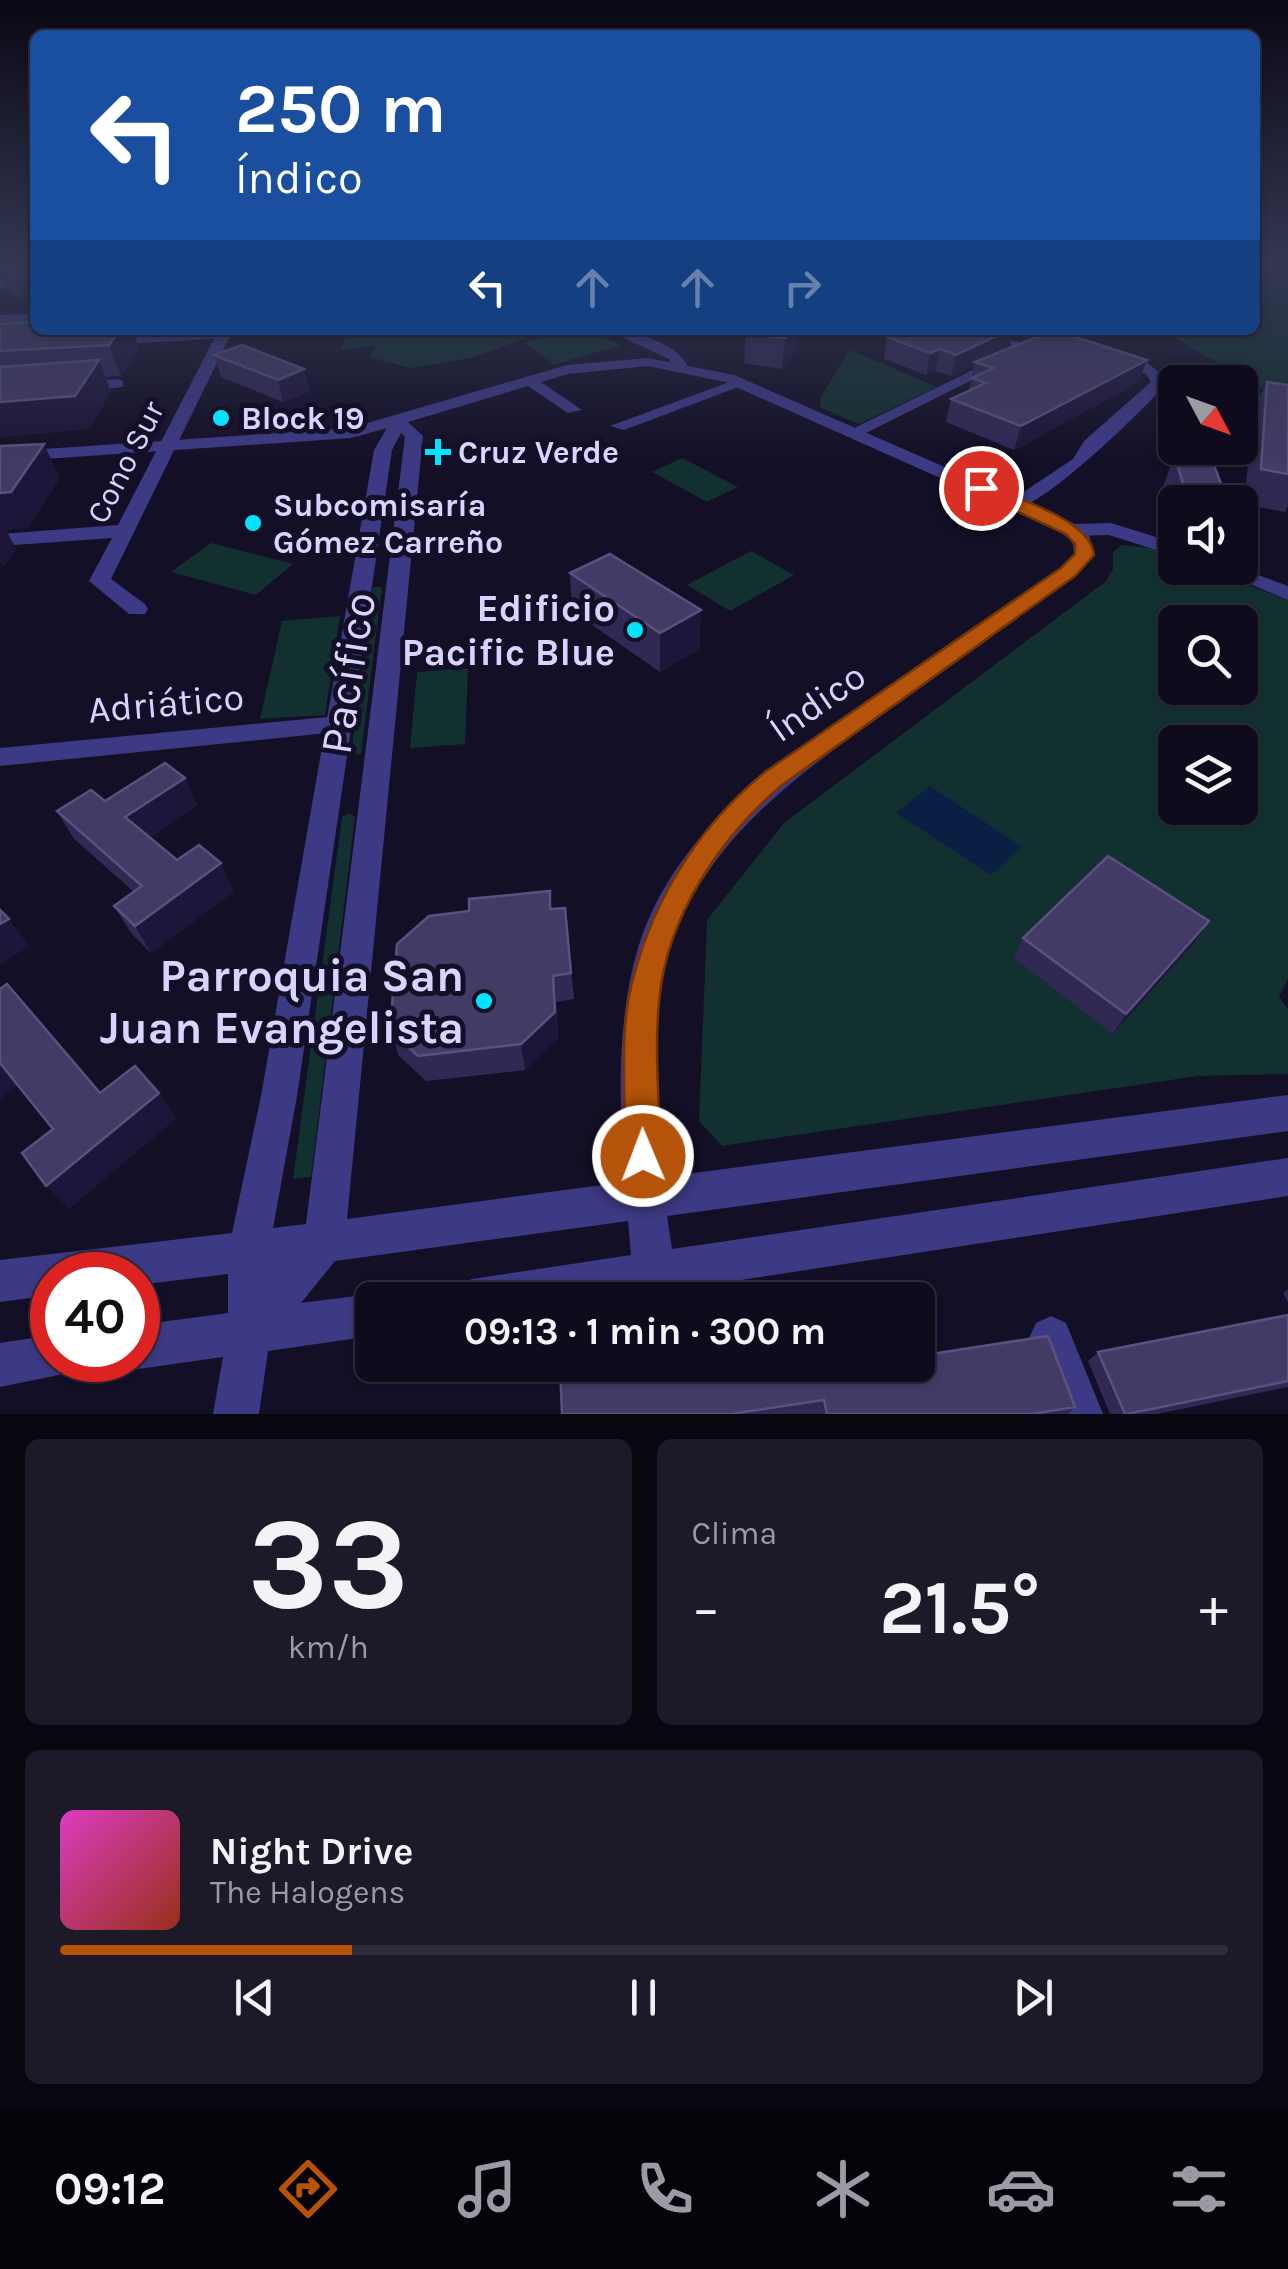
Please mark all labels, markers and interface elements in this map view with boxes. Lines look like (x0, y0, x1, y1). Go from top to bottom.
text: 250 m (235, 68, 447, 150)
icon: left (70, 70, 200, 200)
text: Índico (235, 152, 363, 204)
icon: left (460, 260, 515, 315)
icon: ahead (565, 260, 620, 315)
icon: ahead (670, 260, 725, 315)
icon: right (775, 260, 830, 315)
north arrow (1158, 365, 1258, 465)
map controls (1158, 365, 1258, 825)
street label: Cono Sur (79, 395, 172, 529)
place label: Block 19 (241, 400, 365, 437)
marker: Block 19 (210, 407, 232, 429)
place label: Cruz Verde (458, 434, 619, 471)
marker: Cruz Verde (427, 441, 449, 463)
pin (939, 446, 1024, 531)
icon: arrive (954, 461, 1009, 516)
button: sound (1158, 485, 1258, 585)
place label: Subcomisaría Gómez Carreño (273, 487, 503, 561)
marker: Subcomisaría Gómez Carreño (242, 512, 264, 534)
place label: Edificio Pacific Blue (402, 586, 615, 675)
street label: Pacífico (310, 589, 386, 758)
button: search (1158, 605, 1258, 705)
marker: Edificio Pacific Blue (624, 619, 646, 641)
street label: Índico (760, 652, 874, 752)
street label: Adriático (86, 674, 246, 733)
button: layers (1158, 725, 1258, 825)
place label: Parroquia San Juan Evangelista (100, 950, 464, 1055)
marker: Parroquia San Juan Evangelista (473, 990, 495, 1012)
position arrow (591, 1104, 695, 1208)
speed limit sign: 40 (30, 1252, 160, 1382)
text: 09:13 · 1 min · 300 m (464, 1309, 826, 1354)
text: 33 (247, 1488, 409, 1640)
text: Clima (692, 1515, 777, 1552)
text: 21.5° (879, 1564, 1040, 1652)
text: − (692, 1576, 720, 1640)
text: + (1199, 1576, 1228, 1640)
text: km/h (288, 1629, 369, 1666)
text: Night Drive (210, 1829, 413, 1874)
text: The Halogens (210, 1874, 405, 1911)
icon: previous (227, 1970, 282, 2025)
icon: pause (616, 1970, 671, 2025)
icon: next (1006, 1970, 1061, 2025)
icon: directions (273, 2154, 343, 2224)
icon: music (452, 2154, 522, 2224)
icon: phone (630, 2154, 700, 2224)
icon: climate (808, 2154, 878, 2224)
icon: car (986, 2154, 1056, 2224)
icon: filters (1164, 2154, 1234, 2224)
text: 09:12 (54, 2163, 165, 2215)

